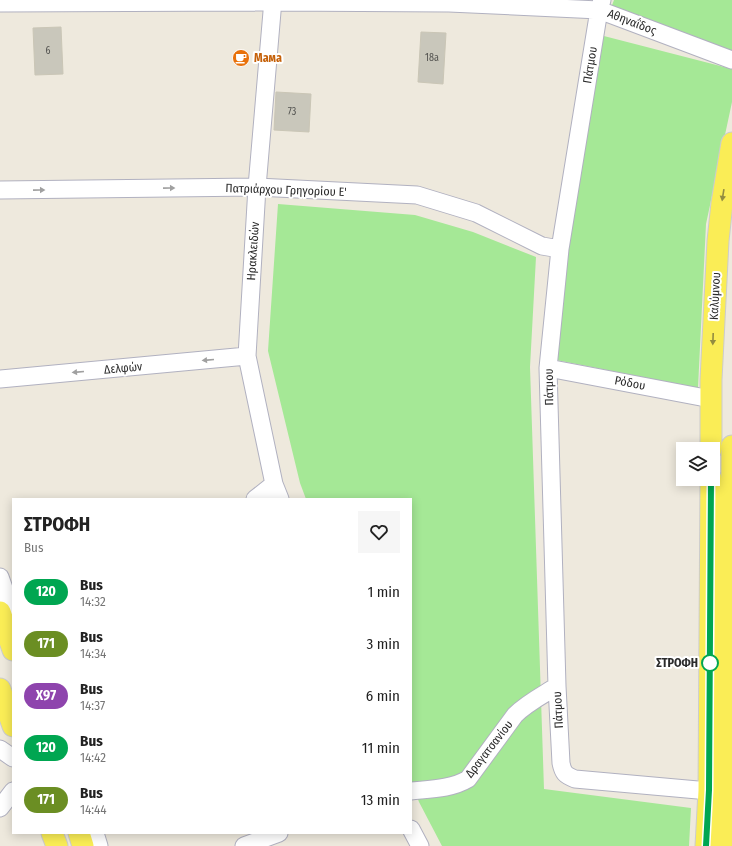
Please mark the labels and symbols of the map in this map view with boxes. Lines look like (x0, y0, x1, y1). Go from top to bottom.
street label: Αθηναΐδος (606, 5, 659, 38)
house number: 6 (46, 45, 51, 57)
street label: Πάτμου (580, 46, 600, 84)
cafe icon: Мама (231, 48, 251, 68)
place label: Мама (254, 51, 282, 65)
house number: 18a (425, 52, 439, 64)
house number: 73 (288, 106, 297, 118)
street label: Πατριάρχου Γρηγορίου Ε' (225, 181, 347, 199)
one-way arrow (163, 185, 176, 191)
one-way arrow (33, 187, 46, 193)
one-way arrow (720, 189, 726, 201)
street label: Ηρακλειδών (244, 220, 262, 281)
street label: Καλύμνου (707, 272, 723, 320)
one-way arrow (710, 333, 716, 346)
one-way arrow (202, 356, 214, 363)
street label: Δελφών (103, 359, 143, 377)
one-way arrow (72, 368, 84, 375)
street label: Πάτμου (542, 368, 556, 406)
street label: Ρόδου (613, 373, 647, 393)
marker: ΣΤΡΟΦΗ (701, 654, 719, 672)
place label: ΣΤΡΟΦΗ (656, 656, 698, 670)
street label: Πάτμου (550, 691, 566, 729)
street label: Δραγατσανίου (462, 718, 516, 780)

